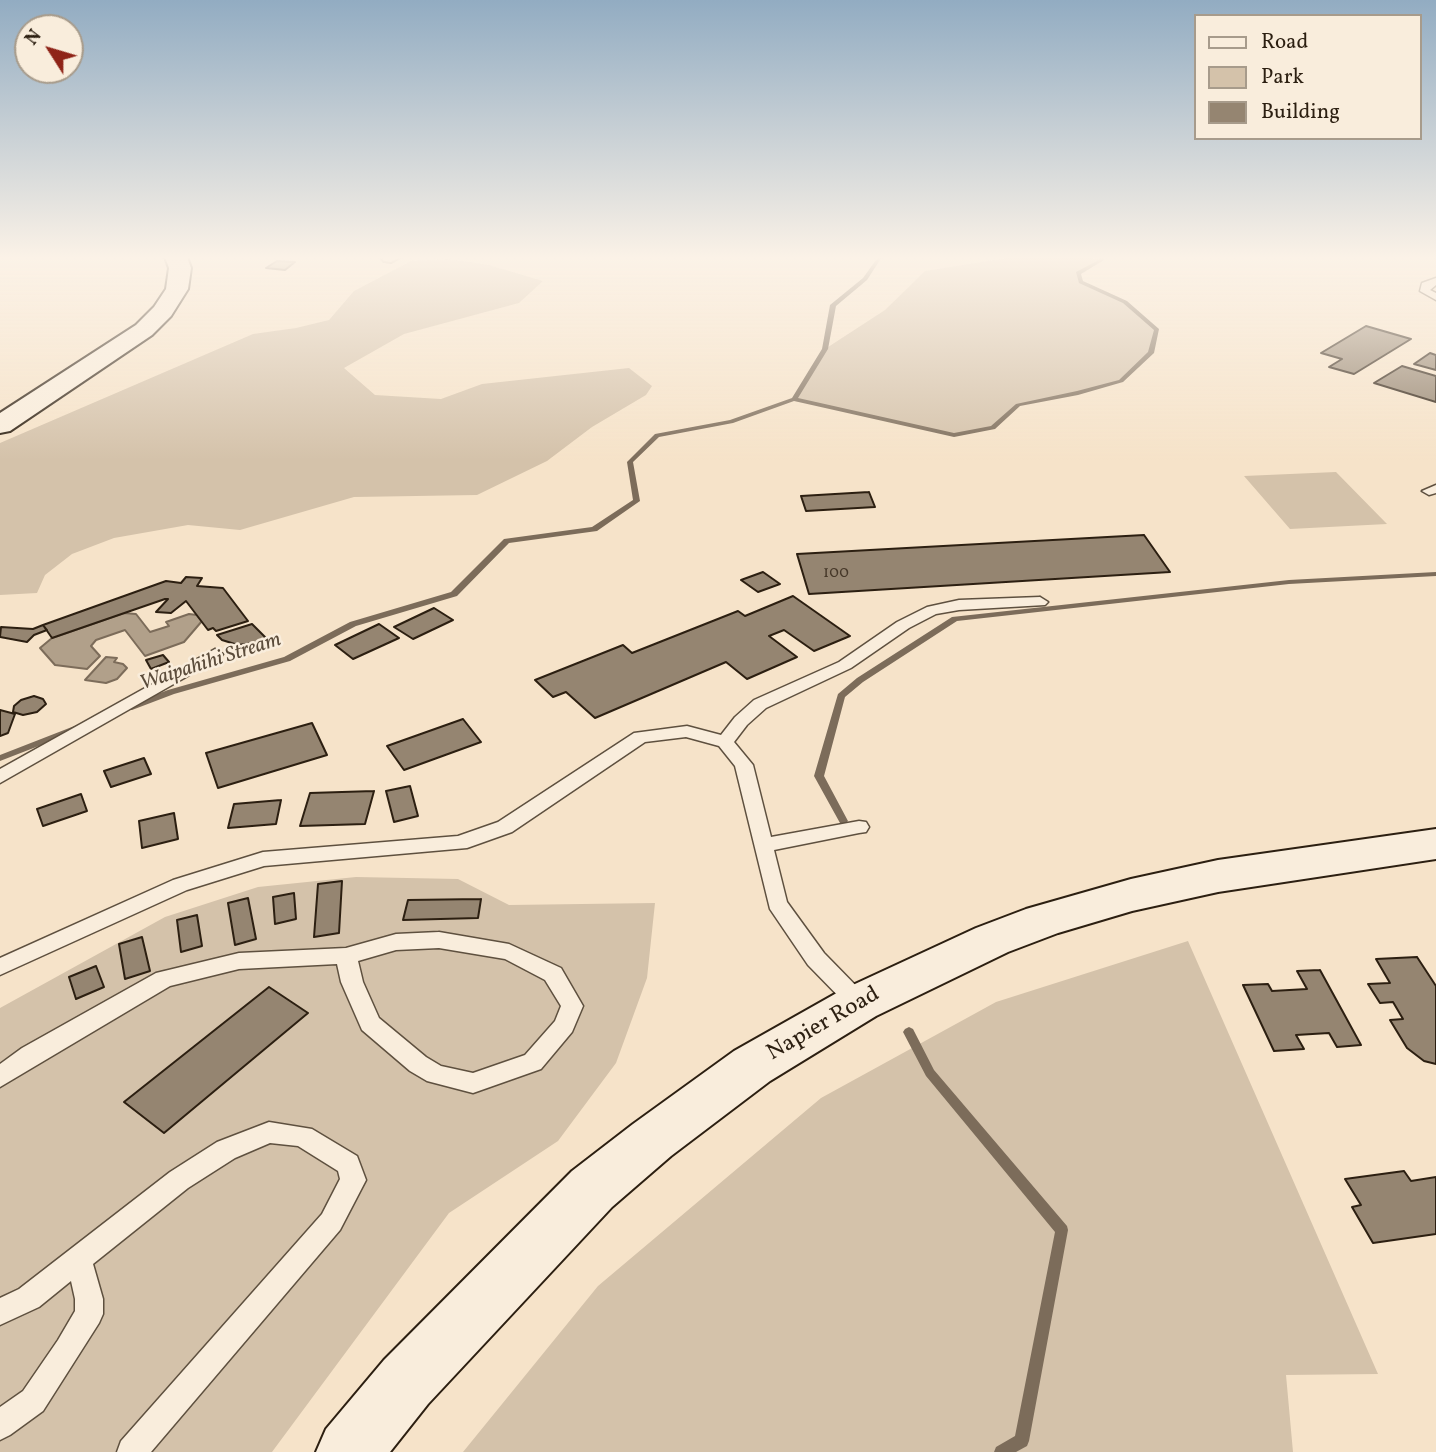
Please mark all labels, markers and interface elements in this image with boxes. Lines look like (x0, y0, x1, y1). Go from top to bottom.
north arrow (14, 14, 84, 84)
legend (1194, 14, 1422, 140)
text: N (19, 24, 48, 51)
text: Road (1261, 28, 1308, 57)
text: Park (1261, 63, 1304, 92)
text: Building (1261, 98, 1340, 127)
house number: 100 (823, 564, 849, 584)
water label: Waipahihi Stream (137, 628, 285, 698)
street label: Napier Road (763, 982, 885, 1068)

